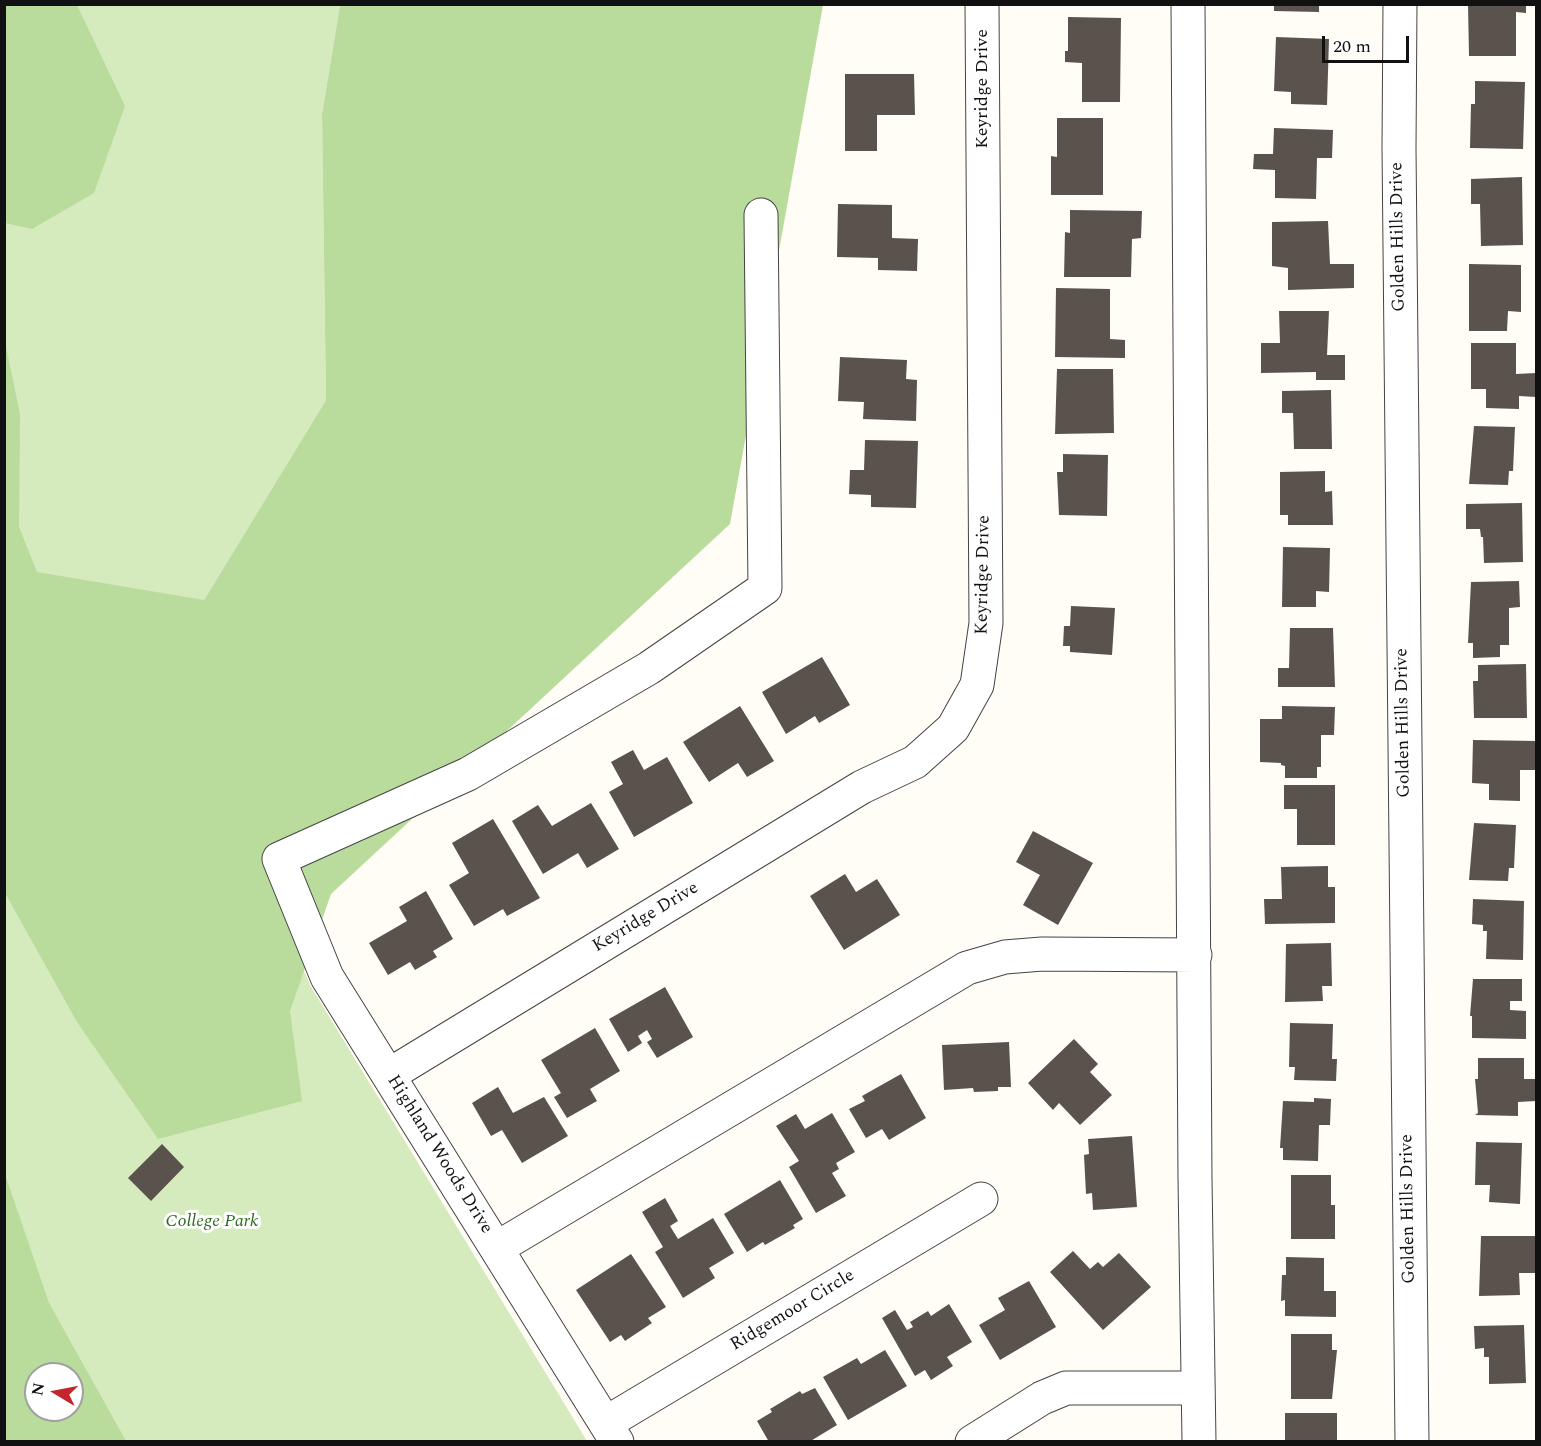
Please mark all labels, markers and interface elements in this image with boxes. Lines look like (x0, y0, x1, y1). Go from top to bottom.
scale bar (1325, 24, 1412, 62)
street label: Keyridge Drive (972, 29, 994, 149)
text: 20 m (1333, 33, 1371, 60)
street label: Golden Hills Drive (1387, 162, 1411, 312)
street label: Keyridge Drive (972, 515, 996, 635)
street label: Golden Hills Drive (1392, 648, 1416, 798)
street label: Keyridge Drive (589, 878, 703, 958)
street label: Highland Woods Drive (381, 1072, 497, 1238)
street label: Golden Hills Drive (1397, 1134, 1421, 1284)
park label: College Park (166, 1211, 258, 1233)
street label: Ridgemoor Circle (727, 1265, 859, 1357)
north arrow (24, 1362, 84, 1422)
text: N (25, 1381, 51, 1398)

